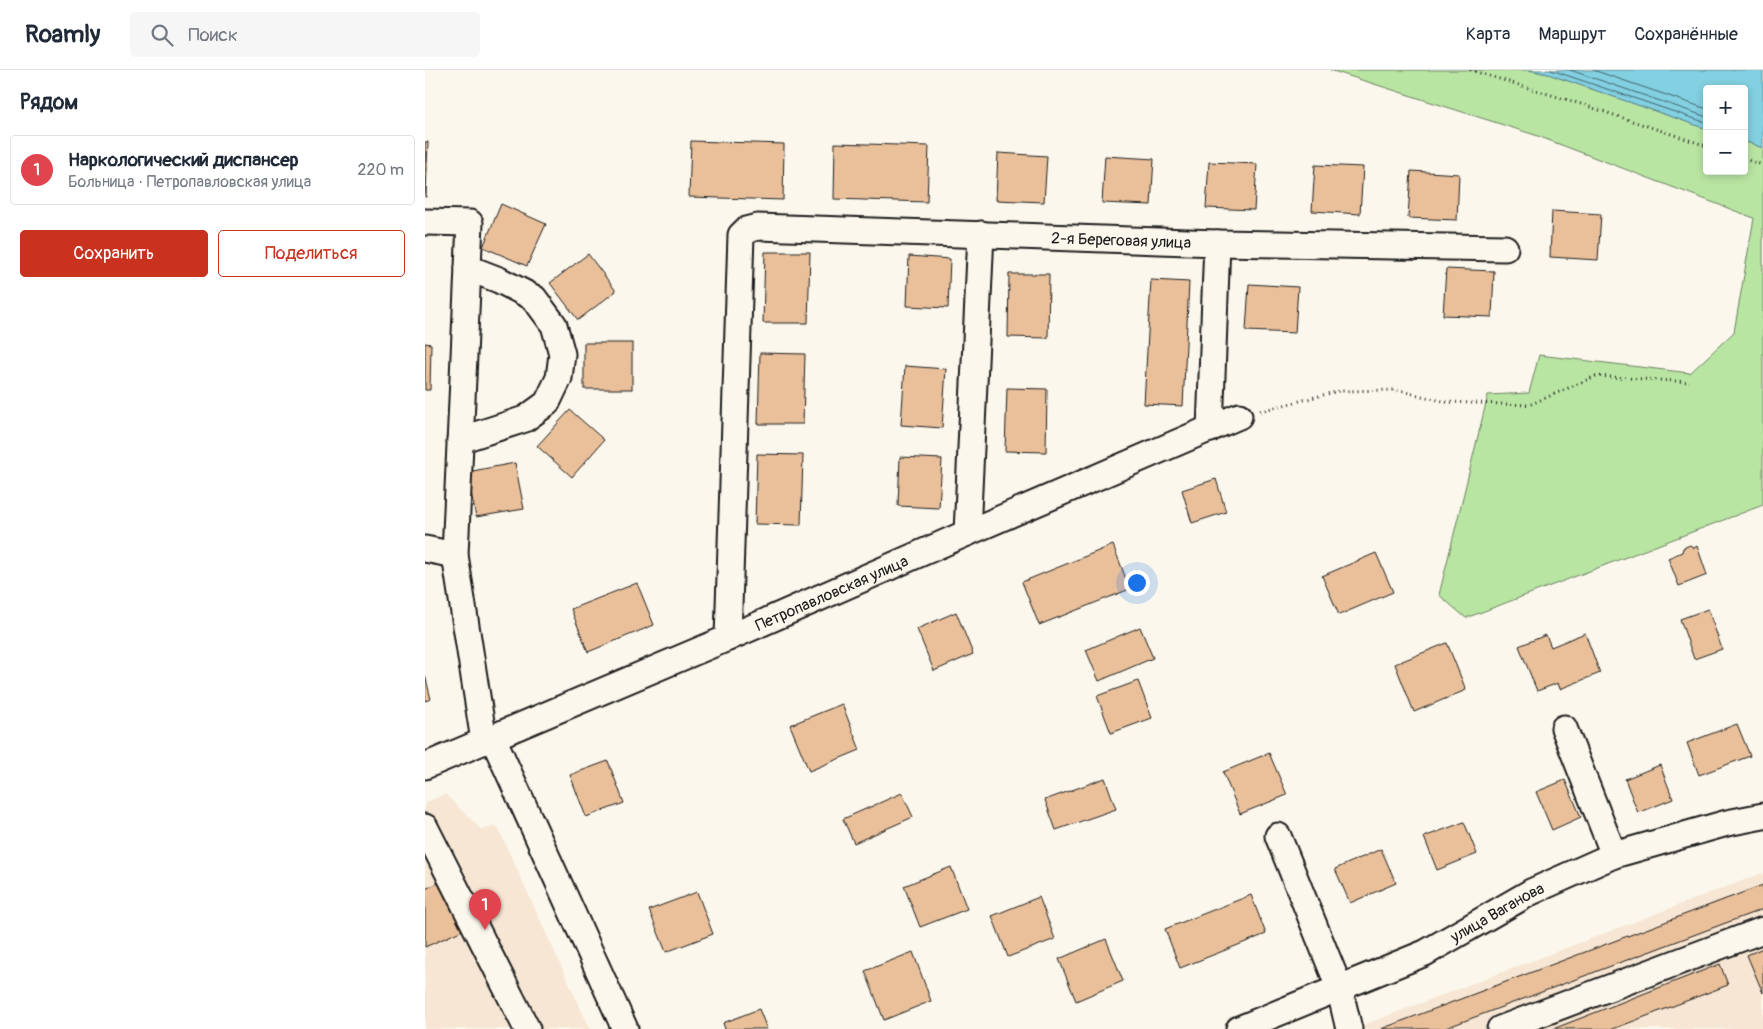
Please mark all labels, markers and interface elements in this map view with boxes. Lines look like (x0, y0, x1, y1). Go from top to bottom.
search box (130, 12, 480, 57)
text: Roamly (25, 20, 100, 49)
icon: search (148, 21, 176, 49)
text: Поиск (188, 23, 238, 47)
text: Карта (1466, 23, 1510, 46)
text: Маршрут (1538, 23, 1606, 46)
text: Сохранённые (1634, 23, 1738, 46)
map controls (1703, 85, 1748, 175)
button: + (1703, 85, 1748, 130)
text: Рядом (20, 89, 78, 116)
button: − (1703, 130, 1748, 175)
text: Наркологический диспансер (68, 148, 299, 172)
text: 1 (34, 160, 40, 180)
text: 220 m (358, 160, 404, 180)
text: Больница · Петропавловская улица (68, 172, 311, 192)
street label: 2-я Береговая улица (1051, 228, 1191, 253)
button: Сохранить (20, 230, 208, 277)
button: Поделиться (218, 230, 405, 277)
street label: Петропавловская улица (752, 551, 911, 636)
your location (1124, 570, 1150, 596)
street label: улица Ваганова (1446, 878, 1547, 948)
pin: 1 (469, 889, 501, 930)

